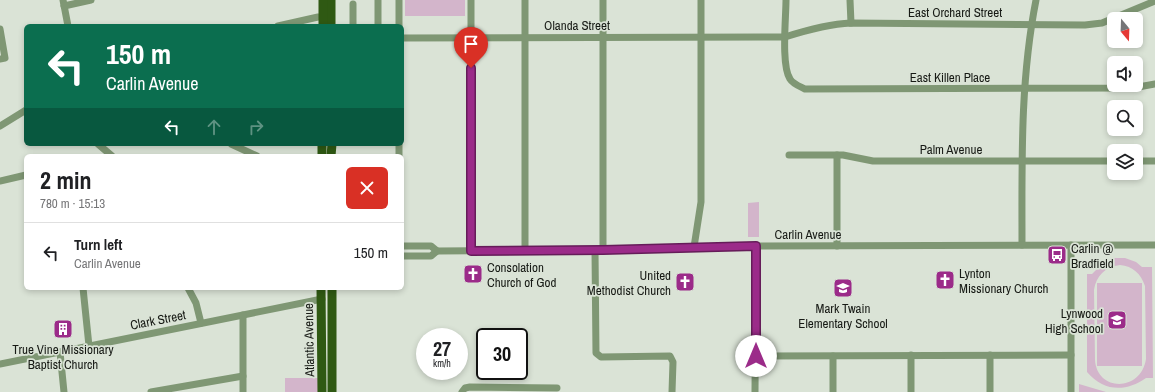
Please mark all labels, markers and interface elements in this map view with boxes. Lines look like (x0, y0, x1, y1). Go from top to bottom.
street label: East Orchard Street (908, 4, 1002, 21)
north arrow (1107, 12, 1143, 48)
map controls (1107, 12, 1143, 180)
street label: Olanda Street (544, 17, 610, 34)
pin (454, 27, 488, 68)
icon: arrive (460, 33, 482, 55)
text: 150 m (106, 35, 171, 73)
icon: left (40, 40, 92, 92)
button: sound (1107, 56, 1143, 92)
street label: East Killen Place (910, 69, 990, 86)
text: Carlin Avenue (106, 71, 198, 96)
button: search (1107, 100, 1143, 136)
icon: left (161, 116, 183, 138)
icon: ahead (203, 116, 225, 138)
icon: right (245, 116, 267, 138)
street label: Palm Avenue (920, 141, 982, 158)
button: layers (1107, 144, 1143, 180)
text: 2 min (40, 164, 91, 196)
button: close (346, 167, 388, 209)
text: 780 m · 15:13 (40, 195, 105, 212)
street label: Carlin Avenue (775, 226, 841, 243)
text: Turn left (74, 234, 122, 255)
place label: Carlin @ Bradfield (1071, 240, 1114, 272)
icon: left (40, 242, 62, 264)
text: 150 m (354, 242, 388, 263)
bus stop icon: Carlin @ Bradfield (1046, 244, 1068, 266)
text: Carlin Avenue (74, 255, 141, 272)
place label: Consolation Church of God (487, 259, 556, 291)
church icon: Consolation Church of God (462, 263, 484, 285)
place label: Lynton Missionary Church (959, 265, 1049, 297)
place label: United Methodist Church (587, 267, 671, 299)
church icon: Lynton Missionary Church (934, 269, 956, 291)
church icon: United Methodist Church (674, 271, 696, 293)
school or university icon: Mark Twain Elementary School (832, 277, 854, 299)
place label: Mark Twain Elementary School (798, 300, 888, 332)
street label: Atlantic Avenue (300, 303, 318, 378)
place label: Lynwood High School (1045, 305, 1103, 337)
street label: Clark Street (129, 306, 187, 334)
school or university icon: Lynwood High School (1106, 309, 1128, 331)
building icon: True Vine Missionary Baptist Church (52, 318, 74, 340)
speed limit sign: 30 (476, 328, 528, 380)
text: 27 (433, 335, 451, 362)
position arrow (735, 335, 777, 377)
place label: True Vine Missionary Baptist Church (12, 341, 114, 373)
text: km/h (433, 357, 451, 370)

